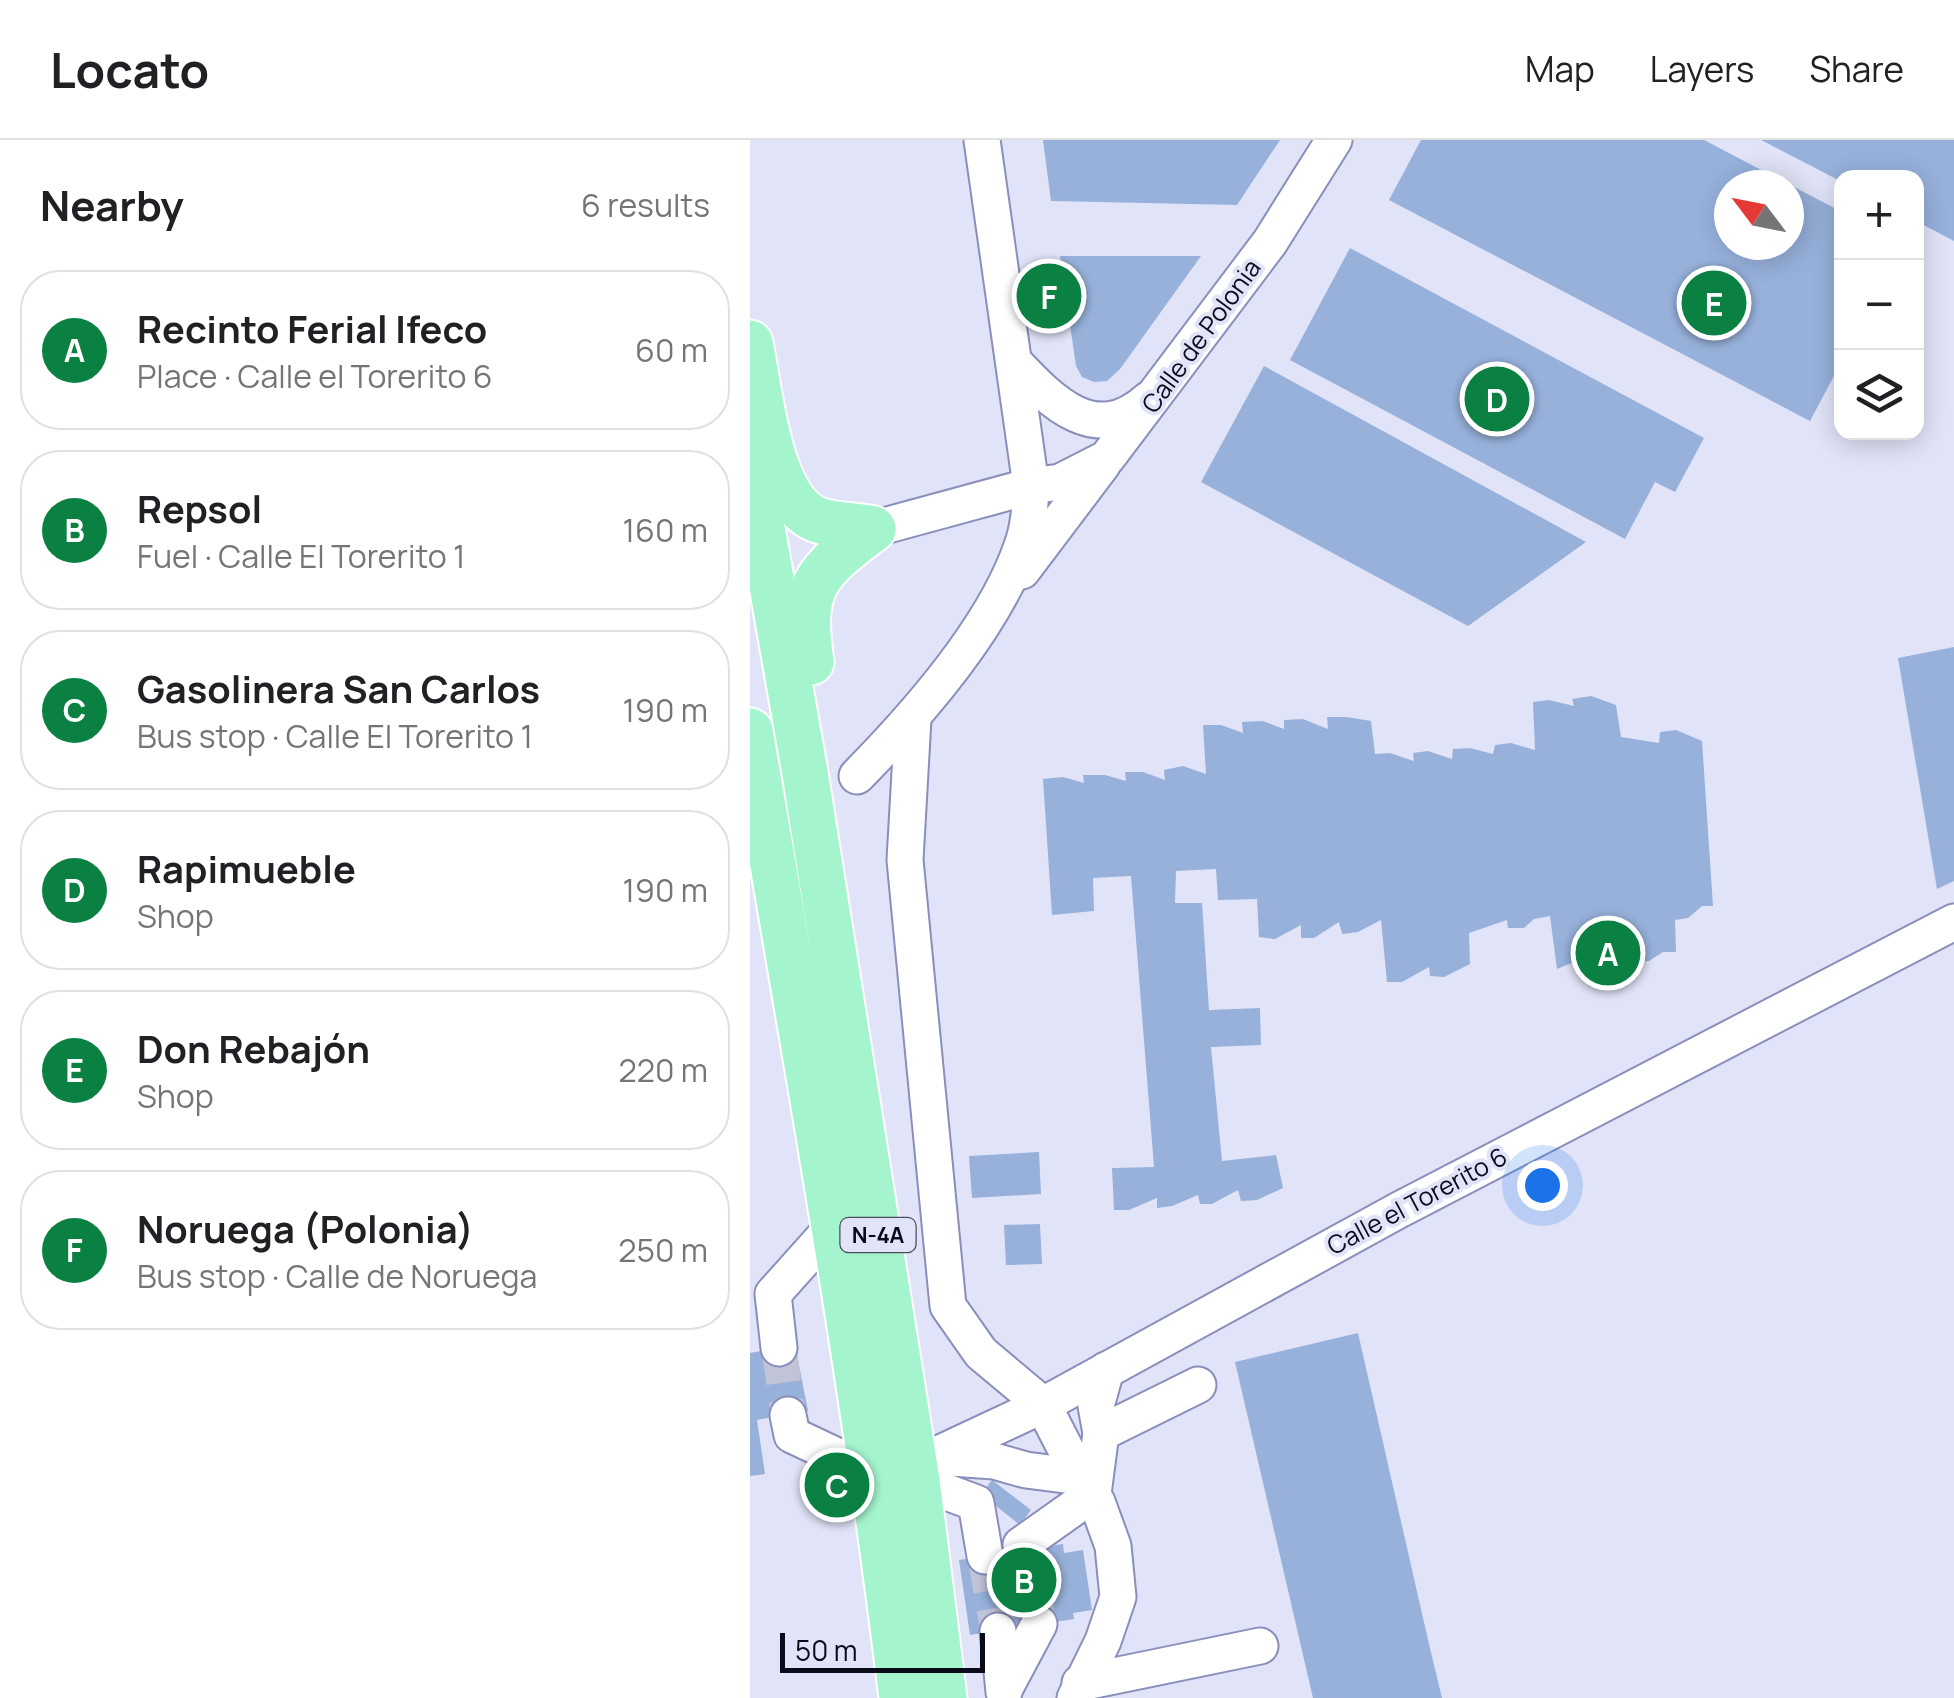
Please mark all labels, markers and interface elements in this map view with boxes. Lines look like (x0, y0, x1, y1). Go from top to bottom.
text: Locato (50, 37, 209, 102)
text: Map (1525, 45, 1595, 93)
text: Layers (1650, 45, 1754, 93)
text: Share (1809, 45, 1904, 93)
north arrow (1714, 170, 1804, 260)
map controls (1834, 170, 1924, 440)
button: + (1834, 170, 1924, 260)
text: Nearby (40, 176, 184, 234)
text: 6 results (581, 183, 710, 227)
street label: Calle de Polonia (1133, 252, 1268, 420)
pin: F (1016, 258, 1082, 334)
button: − (1834, 260, 1924, 350)
pin: E (1682, 266, 1746, 340)
text: Recinto Ferial Ifeco (137, 302, 487, 354)
text: A (64, 328, 85, 372)
text: 60 m (635, 328, 708, 372)
button: layers (1834, 350, 1924, 440)
text: Place · Calle el Torerito 6 (137, 354, 493, 398)
pin: D (1464, 362, 1530, 436)
text: Repsol (137, 482, 262, 534)
text: B (64, 508, 85, 552)
text: 160 m (623, 508, 708, 552)
text: Fuel · Calle El Torerito 1 (137, 534, 466, 578)
text: Gasolinera San Carlos (137, 662, 540, 714)
text: C (63, 688, 86, 732)
text: 190 m (623, 688, 708, 732)
text: Bus stop · Calle El Torerito 1 (137, 714, 533, 758)
text: Rapimueble (137, 842, 356, 894)
text: D (63, 868, 86, 912)
text: 190 m (623, 868, 708, 912)
text: Shop (137, 894, 214, 938)
pin: A (1576, 916, 1640, 990)
text: Don Rebajón (137, 1022, 370, 1074)
text: E (65, 1048, 84, 1092)
text: 220 m (618, 1048, 708, 1092)
text: Shop (137, 1074, 214, 1118)
street label: Calle el Torerito 6 (1321, 1138, 1513, 1263)
your location (1517, 1160, 1568, 1211)
text: Noruega (Polonia) (137, 1202, 474, 1254)
road number: N-4A (840, 1218, 916, 1252)
text: F (66, 1228, 83, 1272)
text: 250 m (618, 1228, 708, 1272)
text: Bus stop · Calle de Noruega (137, 1254, 537, 1298)
pin: C (804, 1448, 870, 1522)
pin: B (992, 1542, 1056, 1618)
scale bar (780, 1628, 985, 1672)
text: 50 m (795, 1631, 858, 1669)

